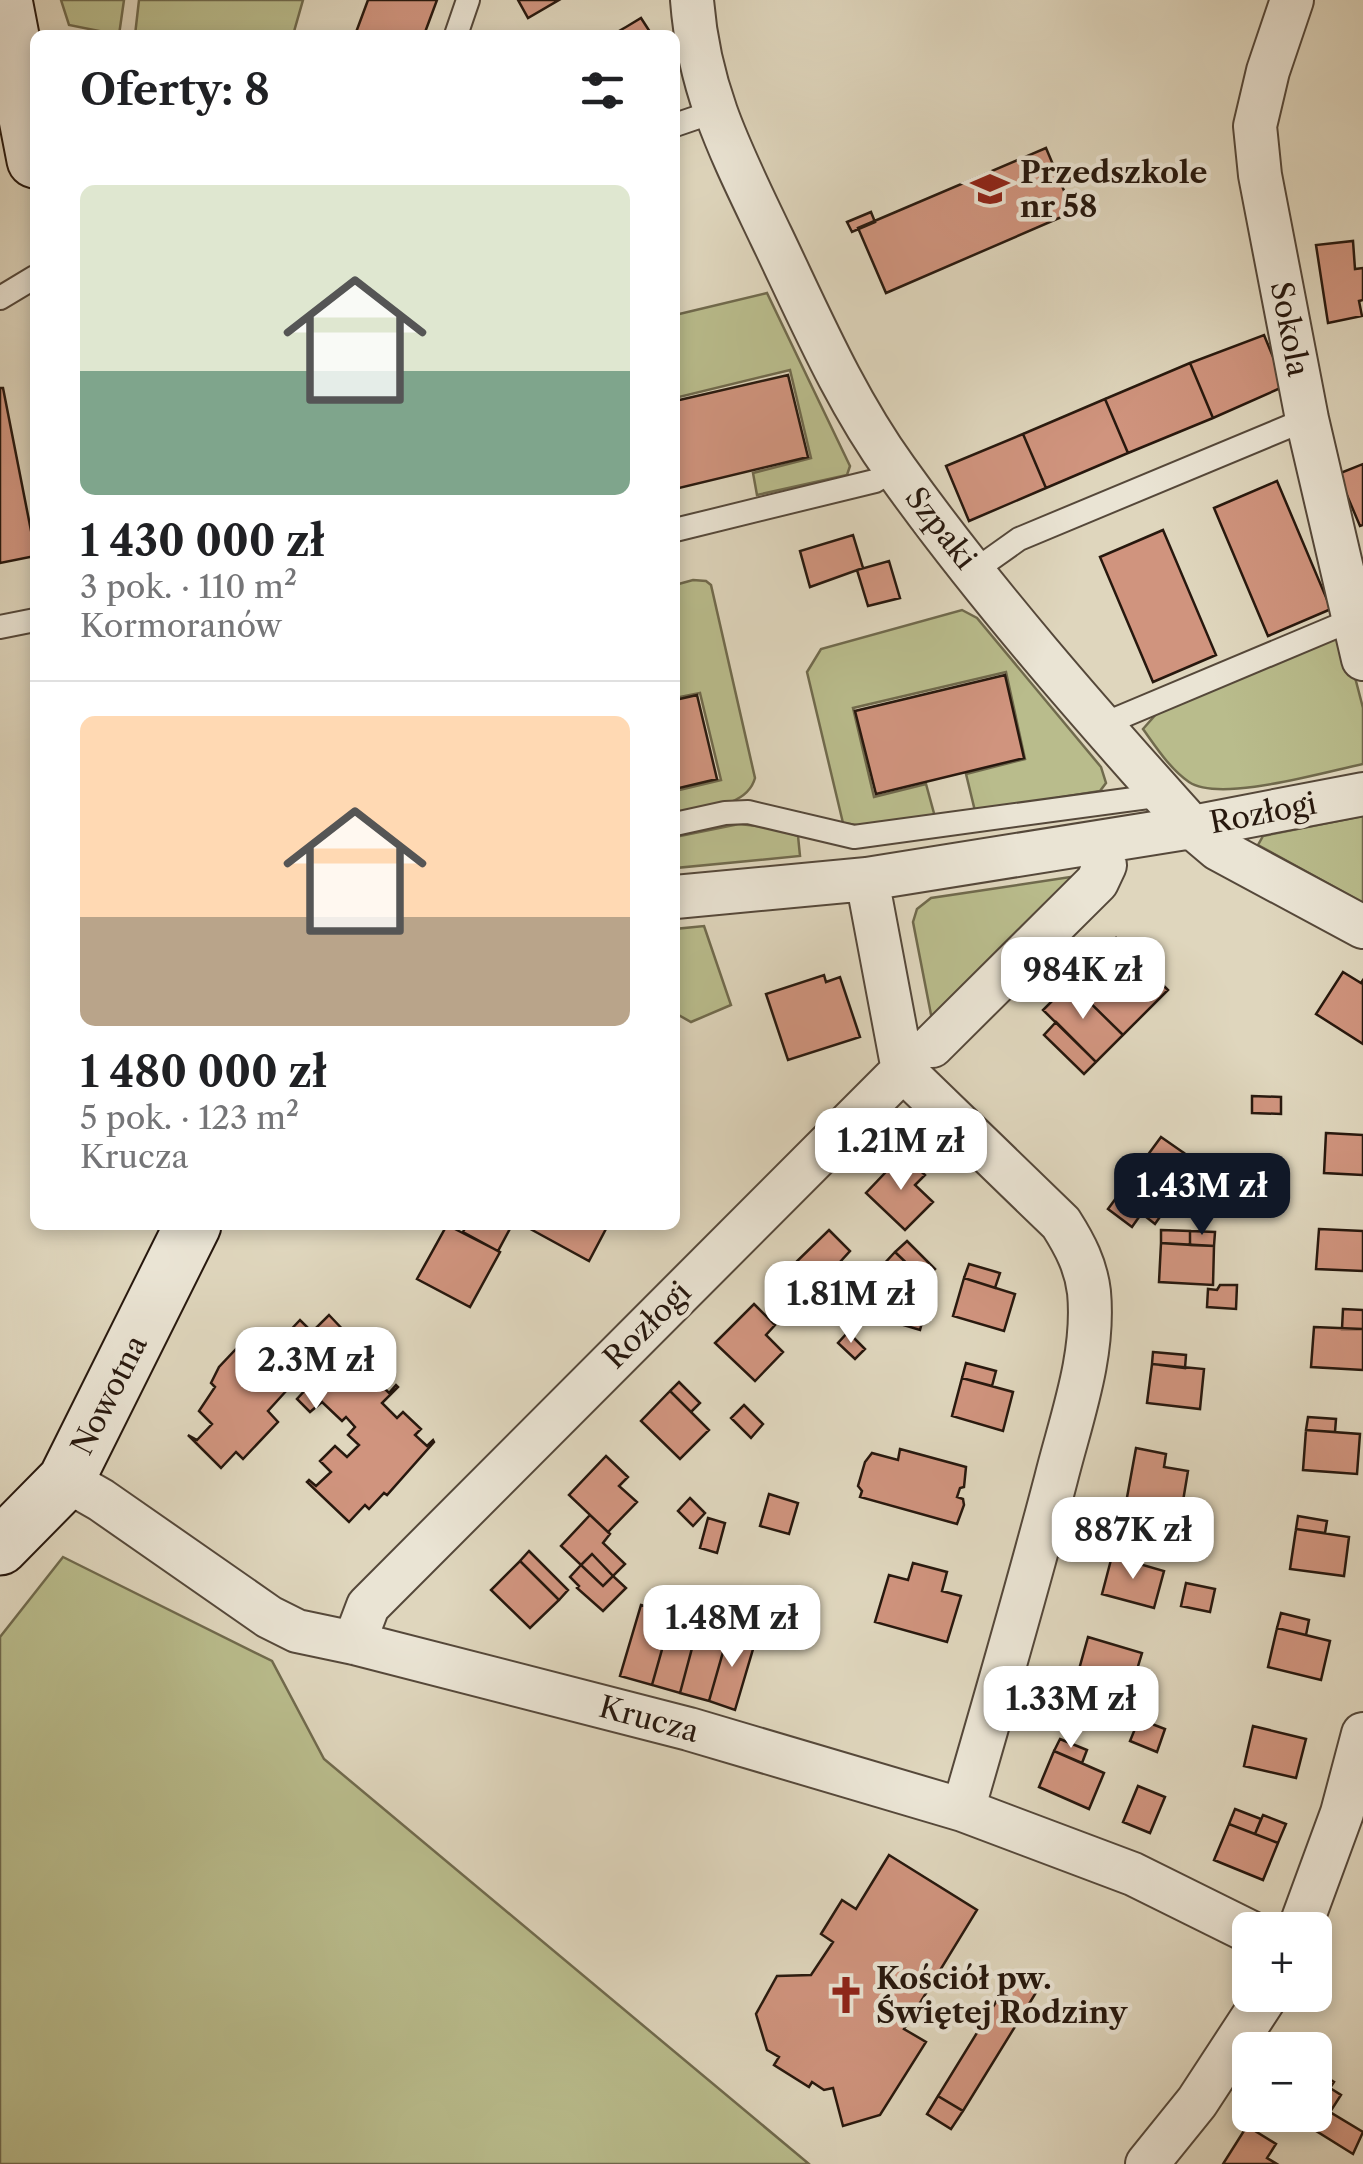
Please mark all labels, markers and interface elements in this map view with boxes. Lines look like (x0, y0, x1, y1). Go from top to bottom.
icon: filters (575, 63, 630, 118)
text: Oferty: 8 (80, 64, 270, 116)
place label: Przedszkole nr 58 (1020, 154, 1208, 225)
school or university icon: Przedszkole nr 58 (969, 168, 1011, 210)
icon: home (265, 250, 445, 430)
street label: Sokola (1263, 279, 1317, 380)
street label: Szpaki (897, 480, 985, 576)
text: 1 430 000 zł (80, 515, 325, 567)
text: 3 pok. · 110 m² (80, 567, 297, 606)
text: Kormoranów (80, 606, 282, 645)
icon: home (265, 781, 445, 961)
street label: Rozłogi (1206, 785, 1320, 841)
pin: 984K zł (991, 937, 1175, 1022)
text: 984K zł (1023, 950, 1143, 989)
text: 1 480 000 zł (80, 1046, 327, 1098)
text: 5 pok. · 123 m² (80, 1098, 299, 1137)
pin: 1.21M zł (798, 1108, 1004, 1193)
text: 1.21M zł (837, 1121, 965, 1160)
text: Krucza (80, 1137, 188, 1176)
pin: 1.43M zł (1099, 1153, 1305, 1238)
text: 1.43M zł (1136, 1166, 1268, 1205)
pin: 1.81M zł (748, 1261, 954, 1346)
street label: Rozłogi (596, 1274, 698, 1376)
text: 1.81M zł (787, 1274, 915, 1313)
pin: 2.3M zł (224, 1327, 408, 1412)
street label: Nowotna (63, 1329, 155, 1461)
text: 2.3M zł (257, 1340, 375, 1379)
pin: 887K zł (1041, 1497, 1225, 1582)
text: 887K zł (1074, 1510, 1192, 1549)
pin: 1.48M zł (629, 1585, 835, 1670)
text: 1.48M zł (665, 1598, 799, 1637)
pin: 1.33M zł (968, 1666, 1174, 1751)
text: 1.33M zł (1006, 1679, 1136, 1718)
street label: Krucza (595, 1688, 703, 1750)
map controls (1232, 1912, 1332, 2132)
button: + (1232, 1912, 1332, 2012)
place label: Kościół pw. Świętej Rodziny (876, 1960, 1129, 2031)
church icon: Kościół pw. Świętej Rodziny (825, 1974, 867, 2016)
button: − (1232, 2032, 1332, 2132)

